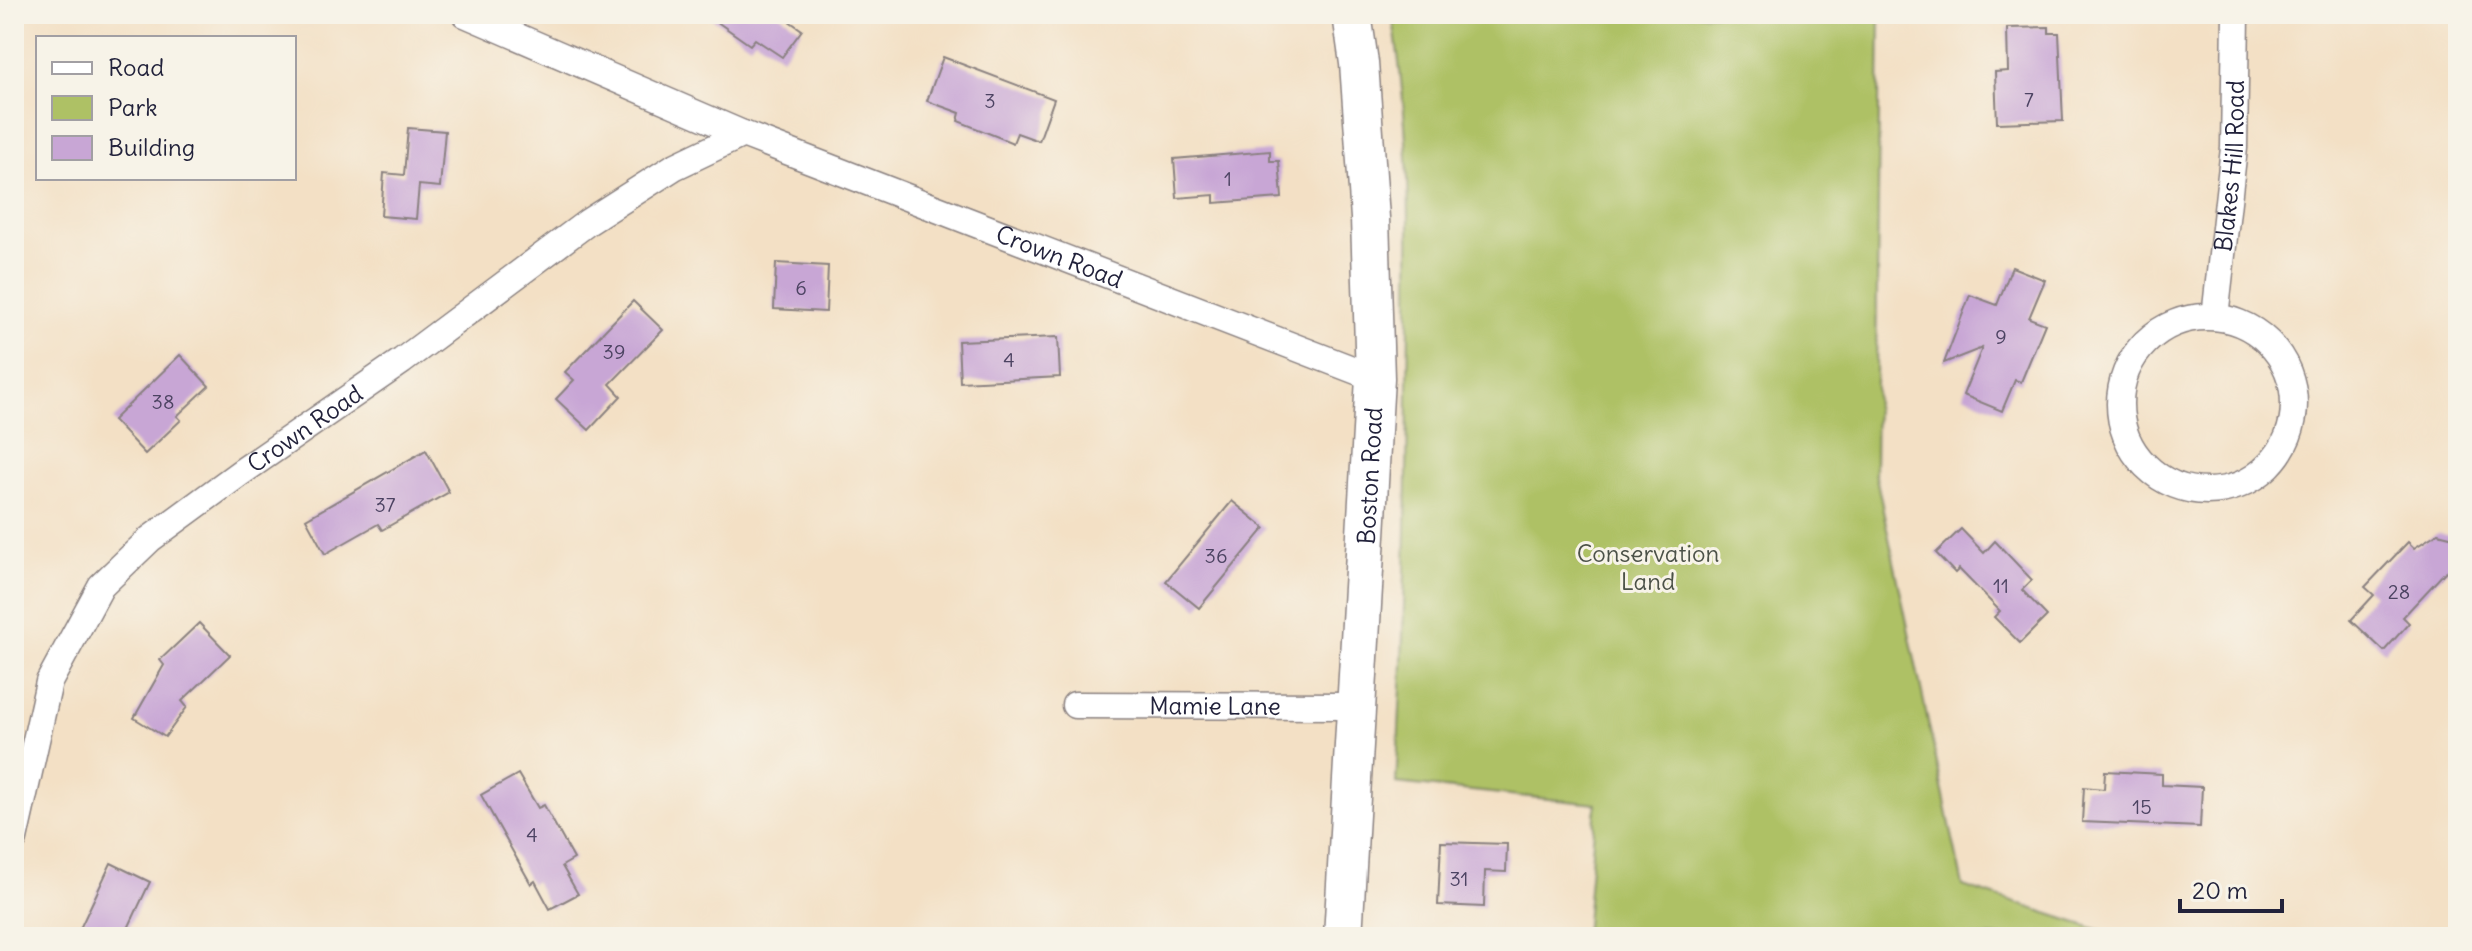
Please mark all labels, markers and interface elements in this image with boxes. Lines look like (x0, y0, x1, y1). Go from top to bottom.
legend (36, 36, 296, 180)
text: Road (108, 52, 164, 82)
street label: Blakes Hill Road (2207, 80, 2250, 253)
house number: 7 (2024, 87, 2034, 112)
house number: 3 (984, 88, 996, 113)
text: Park (108, 92, 158, 122)
text: Building (108, 132, 195, 162)
house number: 1 (1224, 166, 1232, 191)
street label: Crown Road (992, 218, 1127, 294)
house number: 6 (795, 275, 807, 300)
house number: 9 (1995, 324, 2007, 349)
house number: 39 (603, 339, 625, 364)
house number: 4 (1003, 347, 1015, 372)
street label: Crown Road (241, 378, 368, 479)
house number: 38 (152, 389, 174, 414)
street label: Boston Road (1350, 406, 1388, 545)
house number: 37 (374, 492, 396, 517)
park label: Conservation Land (1577, 538, 1719, 596)
house number: 36 (1205, 543, 1227, 568)
house number: 11 (1993, 573, 2009, 598)
house number: 28 (2388, 579, 2410, 604)
street label: Mamie Lane (1149, 690, 1281, 721)
house number: 15 (2132, 794, 2152, 819)
house number: 4 (526, 822, 538, 847)
scale bar (2180, 863, 2282, 913)
house number: 31 (1449, 866, 1469, 891)
text: 20 m (2192, 875, 2248, 905)

